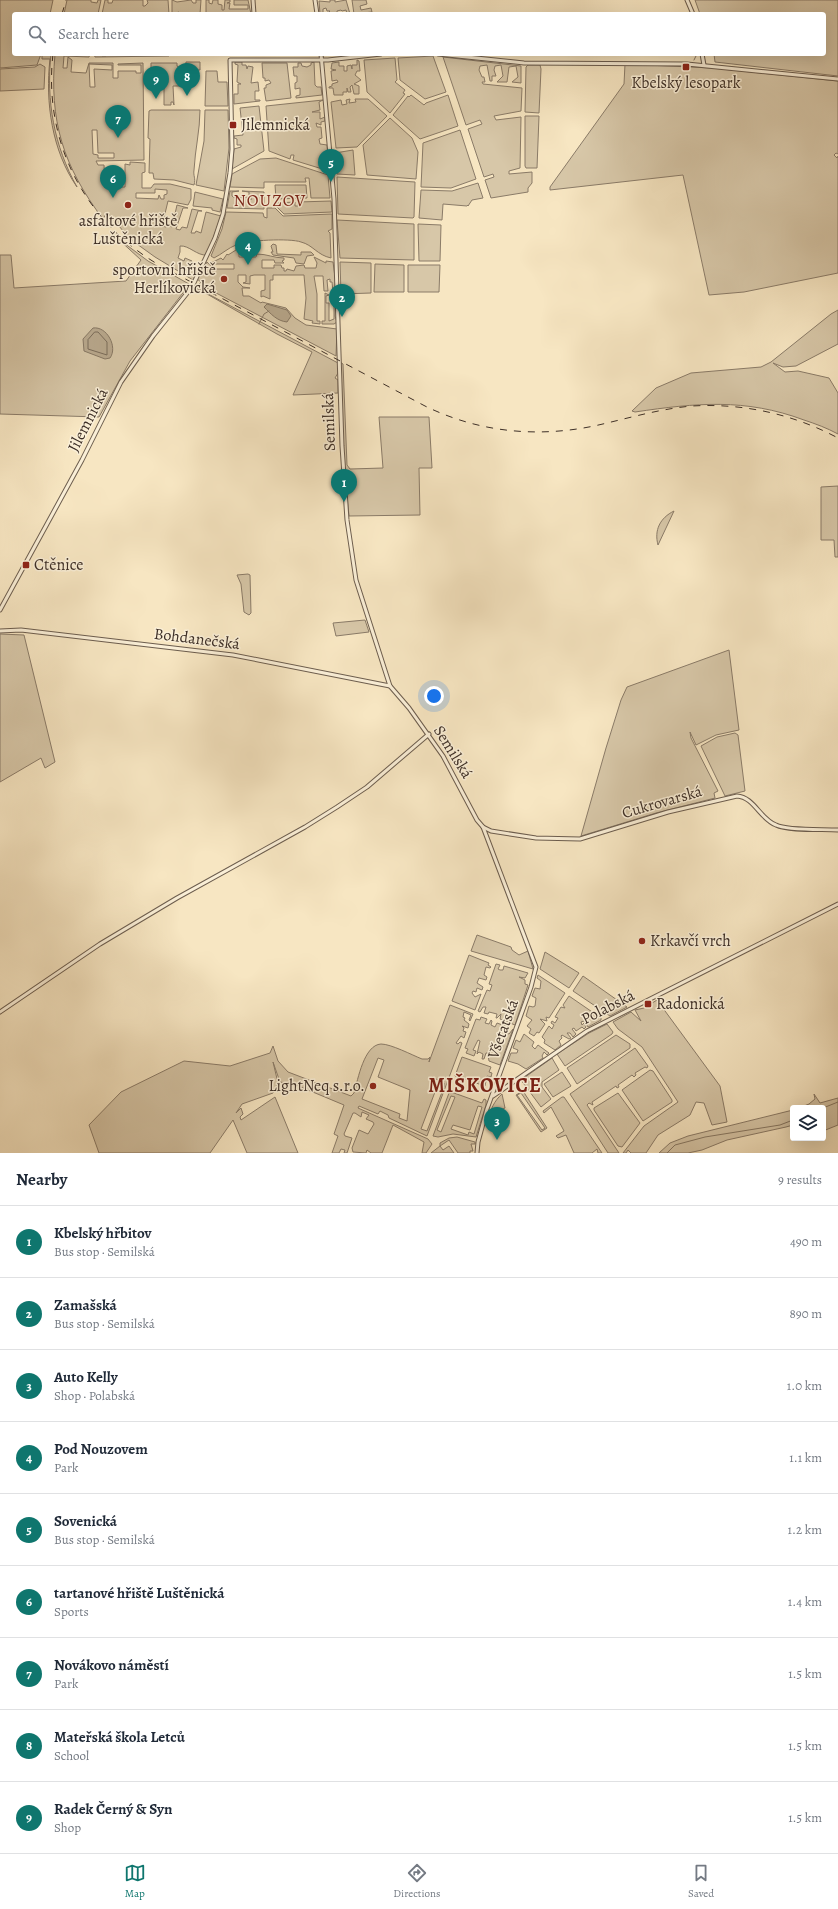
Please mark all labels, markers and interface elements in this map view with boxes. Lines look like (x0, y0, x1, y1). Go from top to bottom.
search box (12, 12, 826, 56)
icon: search (26, 23, 48, 45)
text: Search here (58, 24, 129, 44)
marker: Kbelský lesopark (681, 62, 691, 72)
pin: 8 (174, 63, 200, 96)
pin: 9 (143, 66, 169, 99)
place label: Kbelský lesopark (631, 72, 741, 94)
pin: 7 (105, 105, 131, 138)
place label: Jilemnická (241, 114, 311, 136)
marker: Jilemnická (228, 120, 238, 130)
pin: 5 (318, 149, 344, 182)
pin: 6 (100, 165, 126, 198)
district label: NOUZOV (234, 189, 306, 212)
marker: asfaltové hřiště Luštěnická (123, 200, 133, 210)
place label: asfaltové hřiště Luštěnická (79, 210, 177, 250)
pin: 4 (235, 232, 261, 265)
place label: sportovní hřiště Herlíkovická (112, 259, 217, 299)
marker: sportovní hřiště Herlíkovická (219, 274, 229, 284)
pin: 2 (329, 284, 355, 317)
street label: Jilemnická (63, 384, 114, 456)
street label: Semilská (317, 392, 341, 452)
pin: 1 (331, 469, 357, 502)
place label: Ctěnice (34, 554, 83, 576)
marker: Ctěnice (21, 560, 31, 570)
street label: Bohdanečská (153, 623, 242, 655)
your location (424, 686, 444, 706)
street label: Semilská (428, 721, 478, 783)
street label: Cukrovarská (619, 780, 705, 824)
place label: Krkavčí vrch (650, 930, 731, 952)
marker: Krkavčí vrch (637, 936, 647, 946)
street label: Polabská (578, 984, 639, 1030)
place label: Radonická (656, 993, 725, 1015)
street label: Všetatská (482, 996, 524, 1063)
marker: Radonická (643, 999, 653, 1009)
district label: MIŠKOVICE (428, 1072, 542, 1099)
place label: LightNeq s.r.o. (268, 1075, 365, 1097)
marker: LightNeq s.r.o. (368, 1081, 378, 1091)
map controls (790, 1105, 826, 1141)
button: layers (790, 1105, 826, 1141)
pin: 3 (484, 1107, 510, 1140)
text: Nearby (16, 1168, 67, 1191)
text: 9 results (778, 1171, 822, 1188)
text: Kbelský hřbitov (54, 1223, 152, 1243)
text: 1 (27, 1233, 31, 1250)
text: 490 m (790, 1233, 822, 1250)
text: Bus stop · Semilská (54, 1243, 155, 1260)
text: Zamašská (54, 1295, 117, 1315)
text: 2 (26, 1305, 32, 1322)
text: 890 m (789, 1305, 822, 1322)
text: Bus stop · Semilská (54, 1315, 155, 1332)
text: Auto Kelly (54, 1367, 118, 1387)
text: 3 (26, 1377, 32, 1394)
text: 1.0 km (787, 1377, 822, 1394)
text: Shop · Polabská (54, 1387, 135, 1404)
text: Pod Nouzovem (54, 1439, 148, 1459)
text: 4 (26, 1449, 32, 1466)
text: 1.1 km (789, 1449, 822, 1466)
text: Park (54, 1459, 78, 1476)
text: Sovenická (54, 1511, 117, 1531)
text: 5 (26, 1521, 32, 1538)
text: 1.2 km (788, 1521, 822, 1538)
text: Bus stop · Semilská (54, 1531, 155, 1548)
text: tartanové hřiště Luštěnická (54, 1583, 224, 1603)
text: 6 (26, 1593, 32, 1610)
text: 1.4 km (788, 1593, 822, 1610)
text: Sports (54, 1603, 89, 1620)
text: Novákovo náměstí (54, 1655, 169, 1675)
text: 7 (26, 1665, 32, 1682)
text: 1.5 km (788, 1665, 822, 1682)
text: Park (54, 1675, 78, 1692)
text: Mateřská škola Letců (54, 1727, 185, 1747)
text: 8 (26, 1737, 32, 1754)
text: 1.5 km (788, 1737, 822, 1754)
text: School (54, 1747, 89, 1764)
text: Radek Černý & Syn (54, 1799, 172, 1819)
text: 9 (26, 1809, 32, 1826)
text: 1.5 km (788, 1809, 822, 1826)
text: Shop (54, 1819, 81, 1836)
tab: Map (124, 1862, 146, 1901)
tab: Directions (393, 1862, 441, 1901)
tab: Saved (688, 1862, 714, 1901)

